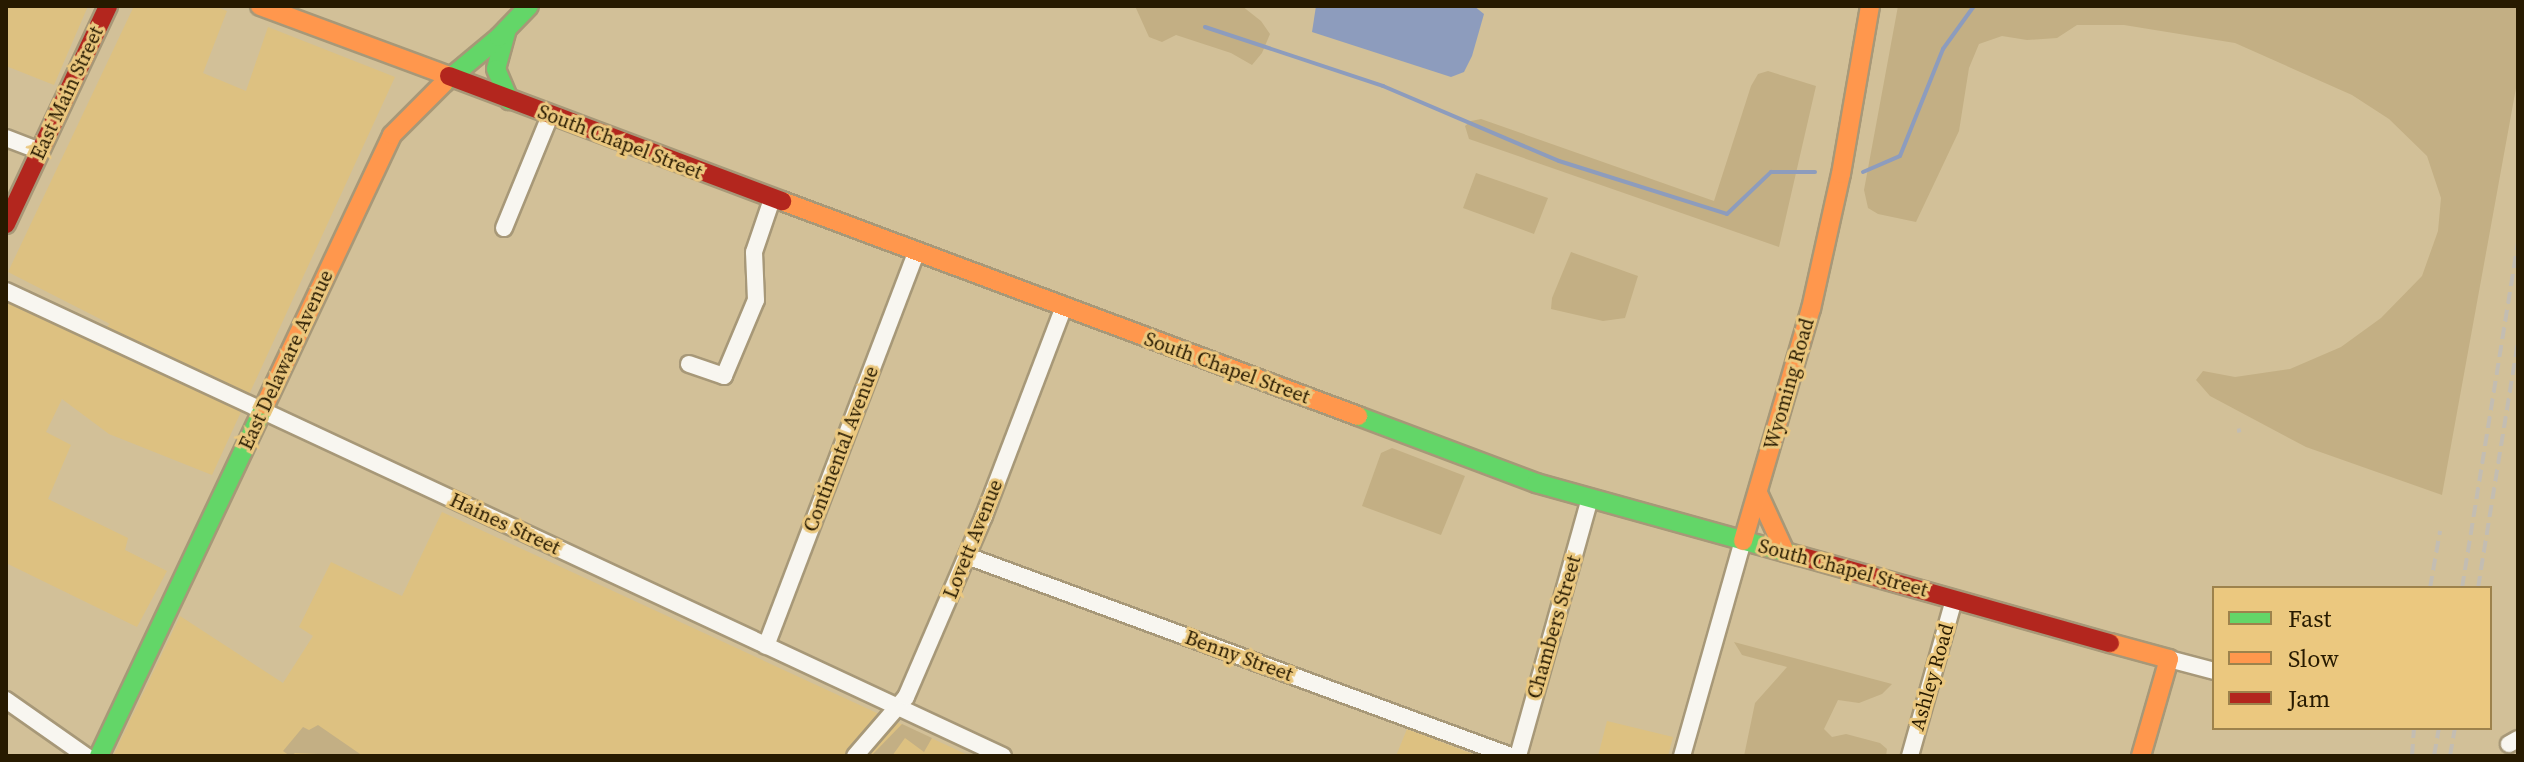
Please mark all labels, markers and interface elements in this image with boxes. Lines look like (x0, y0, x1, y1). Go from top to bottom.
street label: East Main Street (26, 23, 108, 163)
street label: South Chapel Street (534, 100, 706, 184)
street label: East Delaware Avenue (234, 266, 338, 454)
street label: Wyoming Road (1759, 315, 1819, 453)
street label: South Chapel Street (1141, 327, 1313, 409)
street label: Continental Avenue (798, 363, 884, 535)
street label: Lovett Avenue (938, 476, 1008, 602)
street label: Haines Street (446, 488, 564, 560)
street label: South Chapel Street (1756, 534, 1930, 602)
street label: Chambers Street (1522, 553, 1586, 701)
legend (2212, 586, 2492, 730)
text: Fast (2288, 602, 2331, 635)
street label: Ashley Road (1905, 621, 1959, 733)
street label: Benny Street (1182, 625, 1296, 687)
text: Slow (2288, 642, 2339, 675)
text: Jam (2288, 682, 2330, 715)

